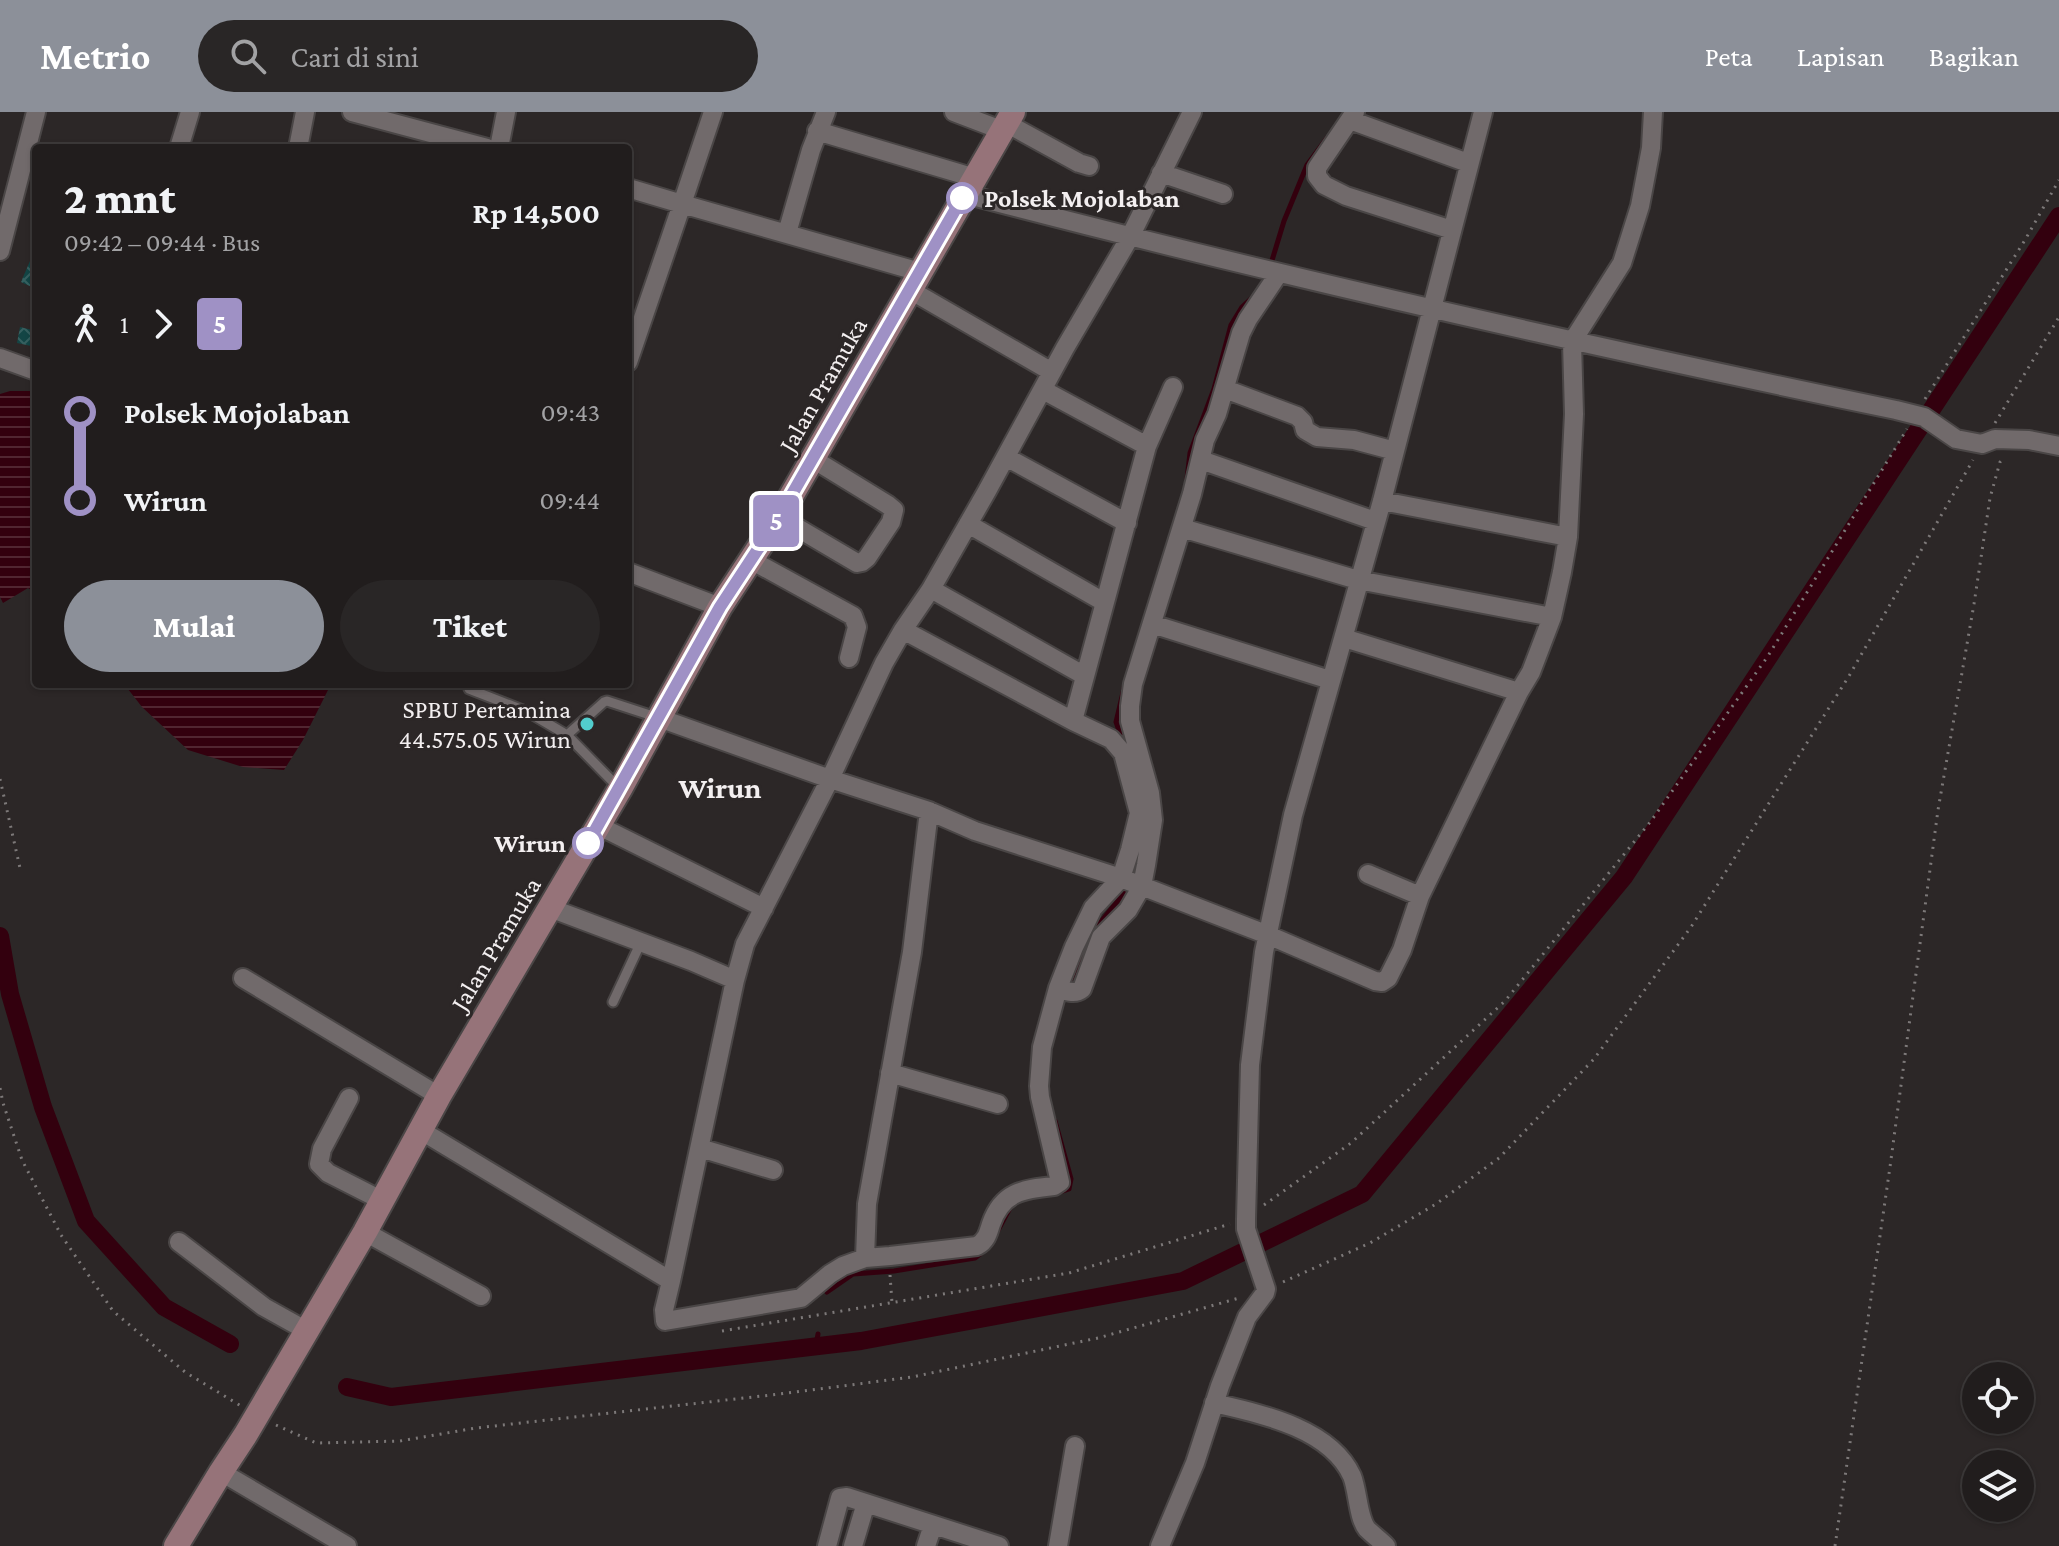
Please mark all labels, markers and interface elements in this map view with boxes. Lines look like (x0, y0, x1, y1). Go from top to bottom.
search box (198, 20, 758, 92)
icon: search (226, 34, 270, 78)
text: Metrio (40, 35, 150, 77)
text: Cari di sini (290, 40, 419, 73)
text: Peta (1705, 41, 1753, 72)
text: Lapisan (1797, 41, 1885, 72)
text: Bagikan (1929, 41, 2019, 72)
text: 2 mnt (64, 174, 176, 222)
marker: Polsek Mojolaban (947, 183, 977, 213)
place label: Polsek Mojolaban (984, 184, 1180, 213)
text: Rp 14,500 (473, 196, 600, 229)
text: 09:42 – 09:44 · Bus (64, 228, 260, 257)
icon: walk (64, 302, 108, 346)
icon: forward (141, 302, 185, 346)
text: 5 (213, 308, 226, 339)
text: 1 (120, 310, 129, 339)
street label: Jalan Pramuka (772, 313, 873, 459)
text: Polsek Mojolaban (124, 396, 350, 429)
text: 09:43 (541, 398, 600, 427)
text: Wirun (124, 484, 207, 517)
text: 09:44 (540, 486, 600, 515)
line badge: 5 (750, 495, 802, 547)
text: 5 (769, 505, 783, 536)
button: Mulai (64, 580, 324, 672)
button: Tiket (340, 580, 600, 672)
place label: SPBU Pertamina 44.575.05 Wirun (399, 695, 571, 754)
marker: SPBU Pertamina 44.575.05 Wirun (578, 715, 596, 733)
district label: Wirun (678, 771, 761, 804)
marker: Wirun (573, 828, 603, 858)
place label: Wirun (493, 829, 566, 858)
street label: Jalan Pramuka (444, 872, 547, 1018)
map controls (1962, 1362, 2034, 1522)
button: locate (1962, 1362, 2034, 1434)
button: layers (1962, 1450, 2034, 1522)

